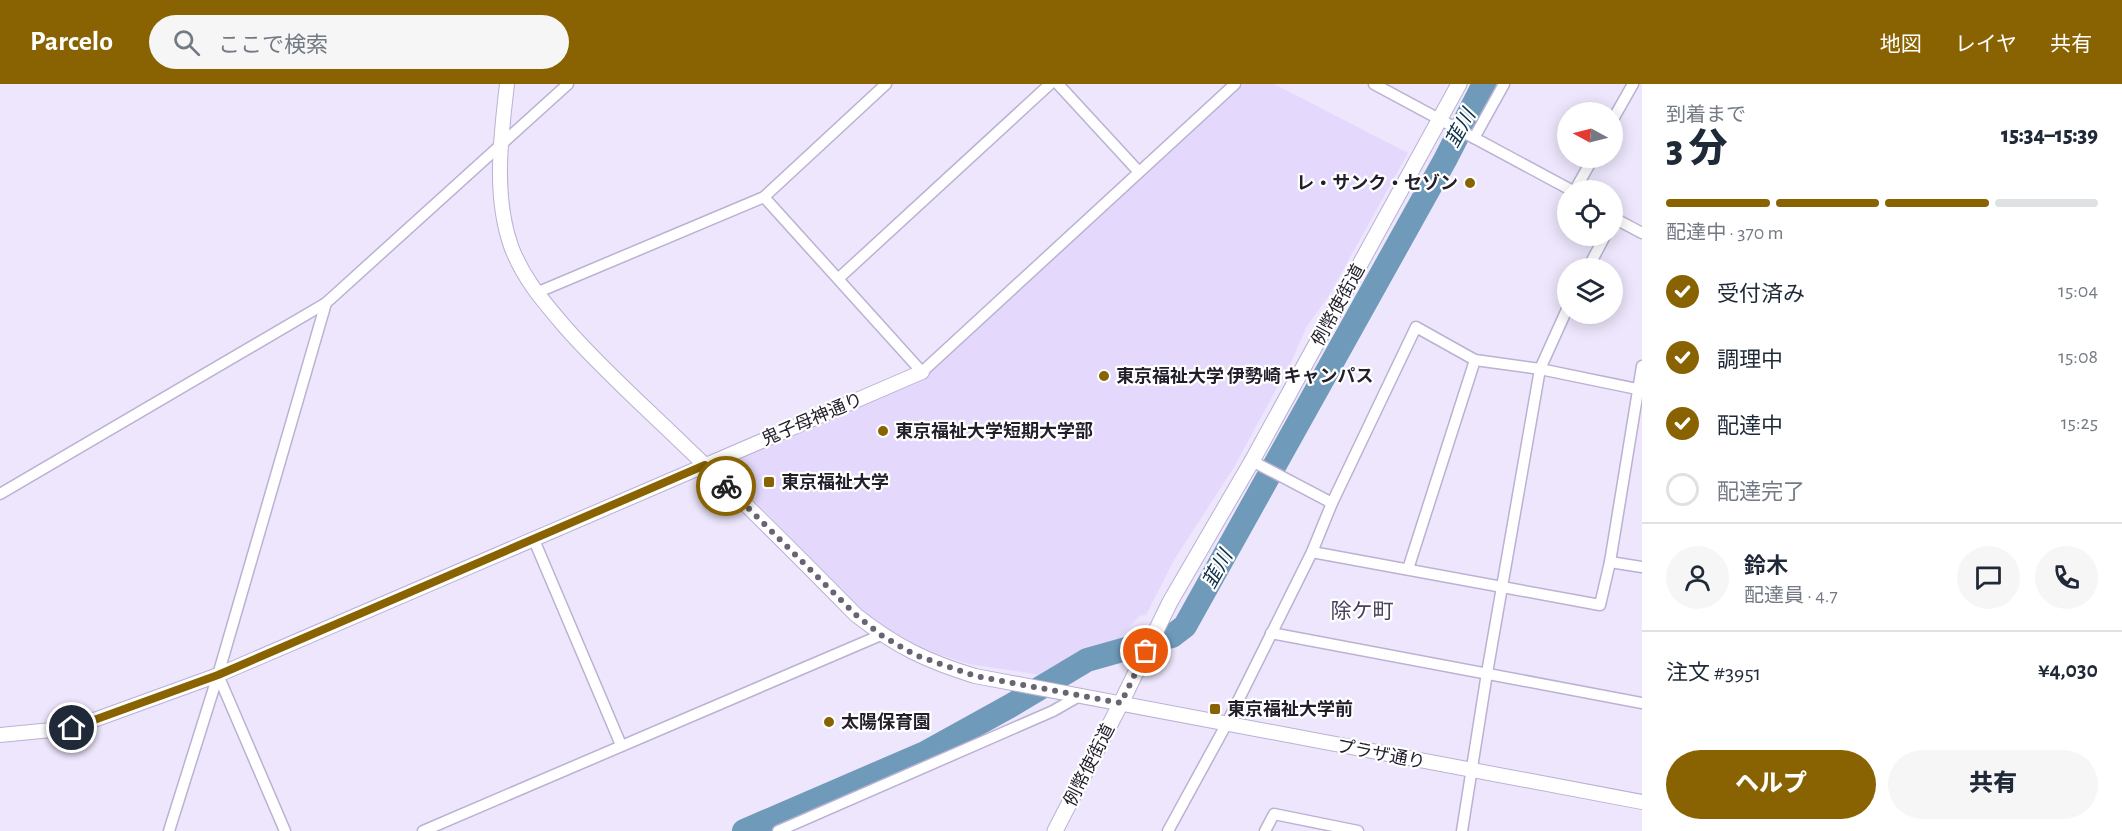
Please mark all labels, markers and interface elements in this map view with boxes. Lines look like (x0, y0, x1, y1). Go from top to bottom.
search box (149, 15, 569, 69)
icon: search (170, 26, 203, 59)
text: Parcelo (30, 28, 113, 56)
text: ここで検索 (218, 34, 328, 56)
text: 地図 (1880, 34, 1922, 55)
text: レイヤ (1955, 34, 2017, 55)
text: 共有 (2050, 34, 2092, 55)
north arrow (1557, 102, 1623, 168)
map controls (1557, 102, 1623, 324)
water label: 韮川 (1442, 104, 1480, 151)
text: 到着まで (1666, 105, 1746, 125)
text: 15:34–15:39 (2001, 124, 2098, 146)
text: 3 分 (1666, 130, 1728, 169)
place label: レ・サンク・セゾン (1296, 173, 1458, 193)
marker: レ・サンク・セゾン (1463, 176, 1477, 190)
button: locate (1557, 180, 1623, 246)
text: 配達中 · 370 m (1666, 223, 1784, 243)
button: layers (1557, 258, 1623, 324)
street label: 例幣使街道 (1307, 261, 1369, 349)
icon: check (1666, 275, 1699, 308)
text: 15:04 (2058, 281, 2098, 301)
text: 受付済み (1717, 283, 1805, 305)
icon: check (1666, 341, 1699, 374)
text: 15:08 (2058, 347, 2098, 367)
text: 調理中 (1717, 349, 1783, 371)
place label: 東京福祉大学 伊勢崎 キャンパス (1116, 366, 1373, 386)
marker: 東京福祉大学 伊勢崎 キャンパス (1097, 369, 1111, 383)
street label: 鬼子母神通り (758, 389, 866, 449)
icon: check (1666, 407, 1699, 440)
text: 15:25 (2061, 413, 2098, 433)
text: 配達中 (1717, 415, 1783, 437)
place label: 東京福祉大学短期大学部 (895, 421, 1093, 441)
marker: 東京福祉大学短期大学部 (876, 424, 890, 438)
courier (696, 456, 756, 516)
icon: bike (710, 470, 743, 503)
place label: 東京福祉大学 (781, 472, 889, 492)
marker: 東京福祉大学 (762, 475, 776, 489)
text: 配達完了 (1717, 481, 1805, 503)
water label: 韮川 (1199, 545, 1237, 592)
button: person (1666, 546, 1729, 609)
button: chat (1957, 546, 2020, 609)
button: phone (2035, 546, 2098, 609)
text: 鈴木 (1744, 555, 1788, 577)
text: 配達員 · 4.7 (1744, 586, 1838, 606)
district label: 除ケ町 (1331, 600, 1394, 622)
pin (1120, 625, 1171, 676)
icon: bag (1129, 634, 1162, 667)
text: ¥4,030 (2038, 659, 2098, 681)
text: 注文 #3951 (1666, 662, 1761, 684)
place label: 東京福祉大学前 (1227, 699, 1353, 719)
pin (46, 702, 97, 753)
marker: 東京福祉大学前 (1208, 702, 1222, 716)
icon: home (55, 711, 88, 744)
place label: 太陽保育園 (841, 712, 931, 732)
marker: 太陽保育園 (822, 715, 836, 729)
street label: 例幣使街道 (1060, 720, 1118, 810)
street label: プラザ通り (1335, 737, 1427, 772)
button: ヘルプ (1666, 750, 1876, 819)
button: 共有 (1888, 750, 2098, 819)

